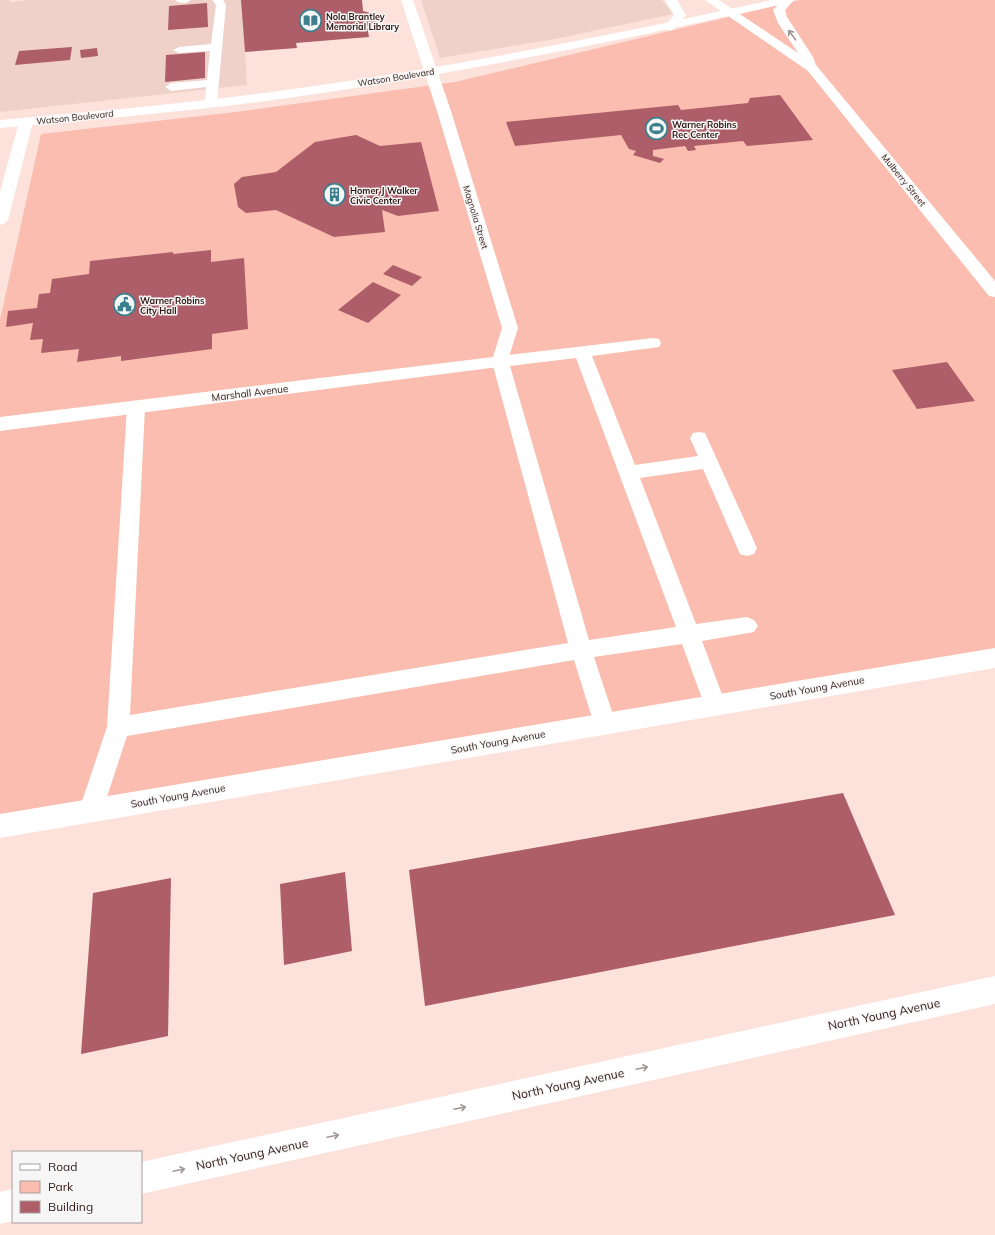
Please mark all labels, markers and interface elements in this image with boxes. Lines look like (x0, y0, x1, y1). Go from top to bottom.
library icon: Nola Brantley Memorial Library (297, 8, 323, 34)
place label: Nola Brantley Memorial Library (326, 11, 399, 33)
one-way arrow (788, 30, 797, 41)
street label: Watson Boulevard (357, 66, 435, 88)
street label: Watson Boulevard (36, 107, 114, 127)
sports icon: Warner Robins Rec Center (644, 116, 670, 142)
place label: Warner Robins Rec Center (672, 119, 737, 140)
street label: Mulberry Street (879, 152, 928, 209)
building icon: Homer J Walker Civic Center (322, 182, 348, 208)
street label: Magnolia Street (461, 184, 491, 250)
place label: Homer J Walker Civic Center (350, 185, 418, 206)
public building icon: Warner Robins City Hall (112, 292, 138, 318)
place label: Warner Robins City Hall (140, 295, 205, 317)
street label: Marshall Avenue (211, 382, 289, 404)
street label: South Young Avenue (769, 673, 865, 703)
street label: South Young Avenue (450, 727, 546, 757)
street label: South Young Avenue (130, 781, 226, 811)
street label: North Young Avenue (827, 995, 941, 1033)
one-way arrow (635, 1063, 648, 1071)
street label: North Young Avenue (511, 1065, 625, 1103)
one-way arrow (454, 1103, 467, 1111)
one-way arrow (327, 1131, 340, 1139)
street label: North Young Avenue (195, 1135, 309, 1173)
legend (12, 1151, 142, 1223)
text: Road (48, 1159, 77, 1174)
one-way arrow (172, 1165, 185, 1173)
text: Park (48, 1179, 74, 1194)
text: Building (48, 1199, 93, 1214)

